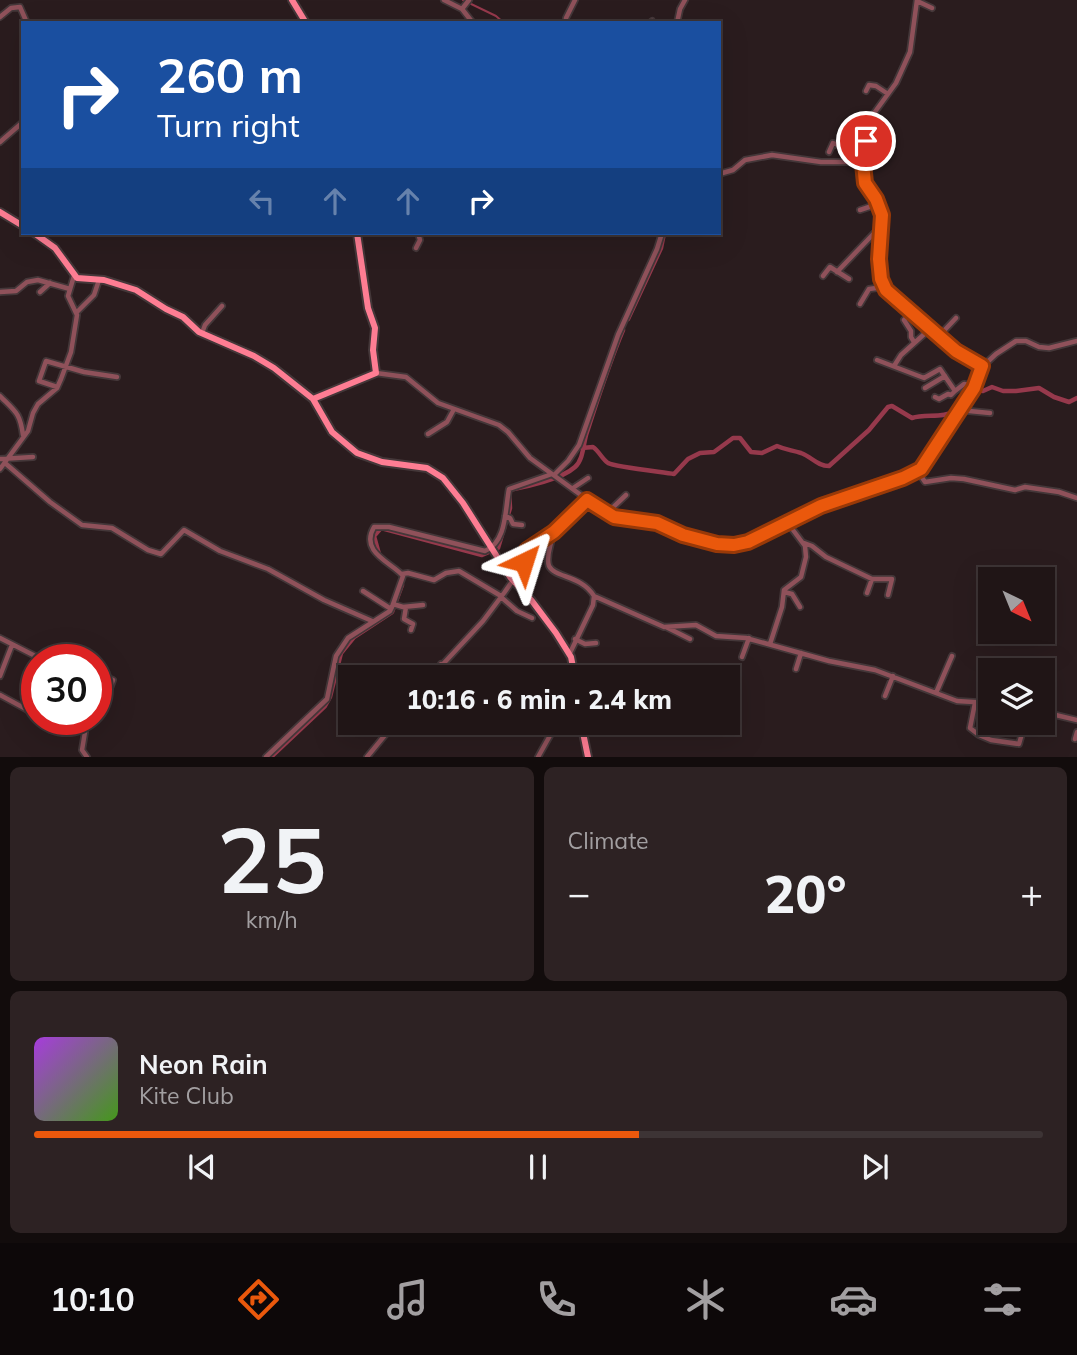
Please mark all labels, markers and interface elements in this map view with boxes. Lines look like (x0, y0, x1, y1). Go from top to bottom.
text: 260 m (157, 44, 303, 105)
icon: right (42, 49, 133, 140)
text: Turn right (157, 105, 300, 145)
pin (836, 111, 896, 171)
icon: arrive (847, 122, 885, 160)
icon: left (243, 182, 281, 220)
icon: ahead (316, 182, 354, 220)
icon: ahead (389, 182, 427, 220)
icon: right (462, 182, 500, 220)
position arrow (487, 525, 561, 599)
north arrow (978, 567, 1055, 644)
map controls (978, 567, 1055, 735)
speed limit sign: 30 (21, 644, 112, 735)
button: layers (978, 658, 1055, 735)
text: 10:16 · 6 min · 2.4 km (406, 683, 672, 716)
text: 25 (217, 802, 326, 916)
text: Climate (568, 826, 649, 855)
text: 20° (764, 861, 846, 926)
text: − (568, 869, 590, 917)
text: + (1020, 869, 1043, 917)
text: km/h (246, 905, 298, 934)
text: Neon Rain (139, 1048, 268, 1081)
text: Kite Club (139, 1081, 234, 1110)
icon: previous (183, 1148, 221, 1186)
icon: pause (519, 1148, 557, 1186)
icon: next (856, 1148, 894, 1186)
icon: directions (234, 1275, 283, 1324)
icon: music (383, 1275, 432, 1324)
icon: phone (532, 1275, 581, 1324)
icon: climate (681, 1275, 730, 1324)
icon: car (829, 1275, 878, 1324)
icon: filters (978, 1275, 1027, 1324)
text: 10:10 (50, 1279, 135, 1319)

